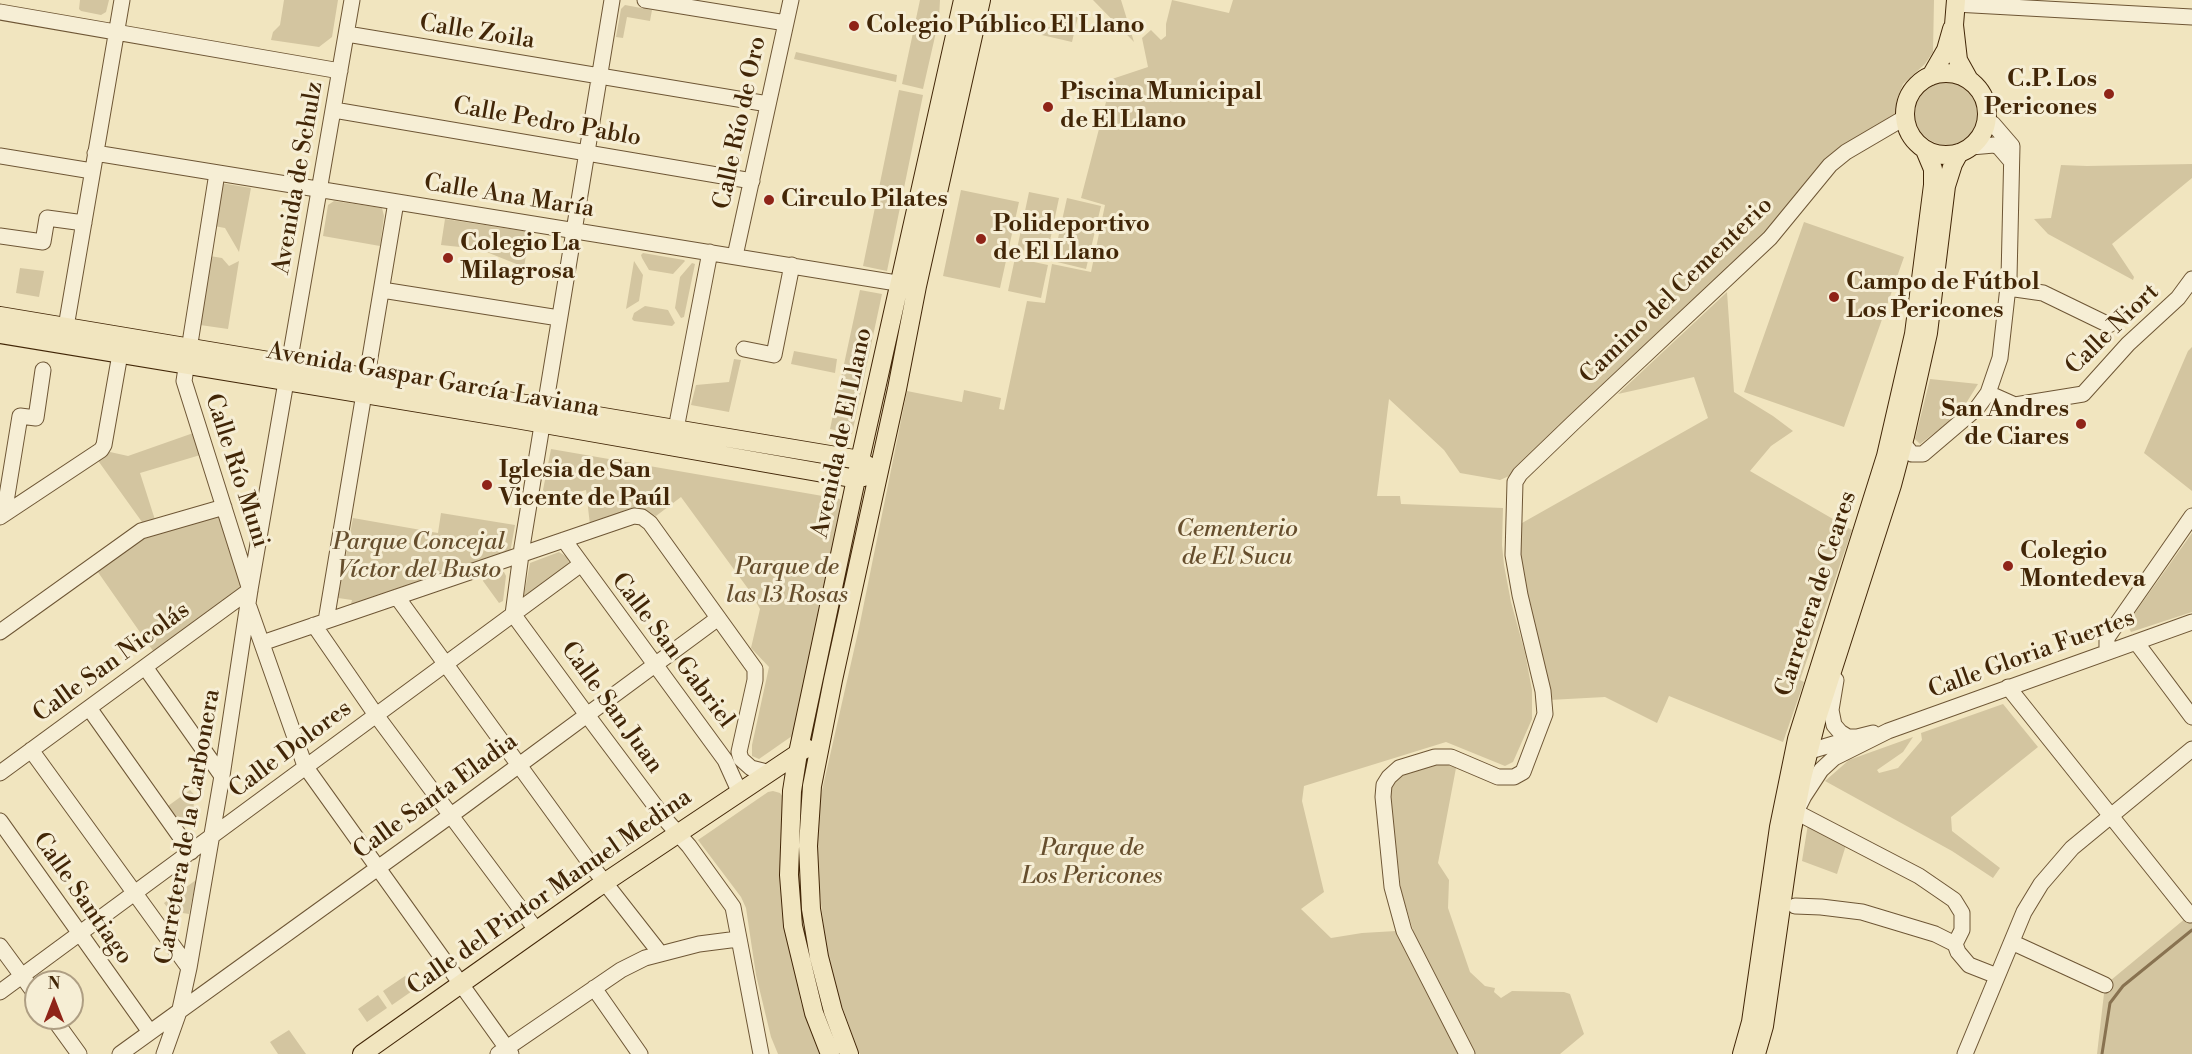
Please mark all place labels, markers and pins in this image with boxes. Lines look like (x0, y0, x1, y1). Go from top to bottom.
place label: Colegio Público El Llano (866, 12, 1145, 40)
marker: Colegio Público El Llano (847, 19, 861, 33)
place label: C.P. Los Pericones (1984, 66, 2097, 122)
place label: Piscina Municipal de El Llano (1060, 79, 1262, 135)
marker: C.P. Los Pericones (2102, 87, 2116, 101)
marker: Piscina Municipal de El Llano (1041, 100, 1055, 114)
place label: Circulo Pilates (781, 186, 948, 214)
marker: Circulo Pilates (762, 193, 776, 207)
place label: Polideportivo de El Llano (993, 211, 1150, 267)
place label: Colegio La Milagrosa (460, 230, 581, 286)
marker: Polideportivo de El Llano (974, 232, 988, 246)
marker: Colegio La Milagrosa (441, 251, 455, 265)
place label: Campo de Fútbol Los Pericones (1846, 269, 2040, 325)
marker: Campo de Fútbol Los Pericones (1827, 290, 1841, 304)
place label: San Andres de Ciares (1942, 396, 2069, 452)
marker: San Andres de Ciares (2074, 417, 2088, 431)
place label: Iglesia de San Vicente de Paúl (499, 457, 670, 513)
marker: Iglesia de San Vicente de Paúl (480, 478, 494, 492)
place label: Colegio Montedeva (2020, 538, 2145, 594)
marker: Colegio Montedeva (2001, 559, 2015, 573)

